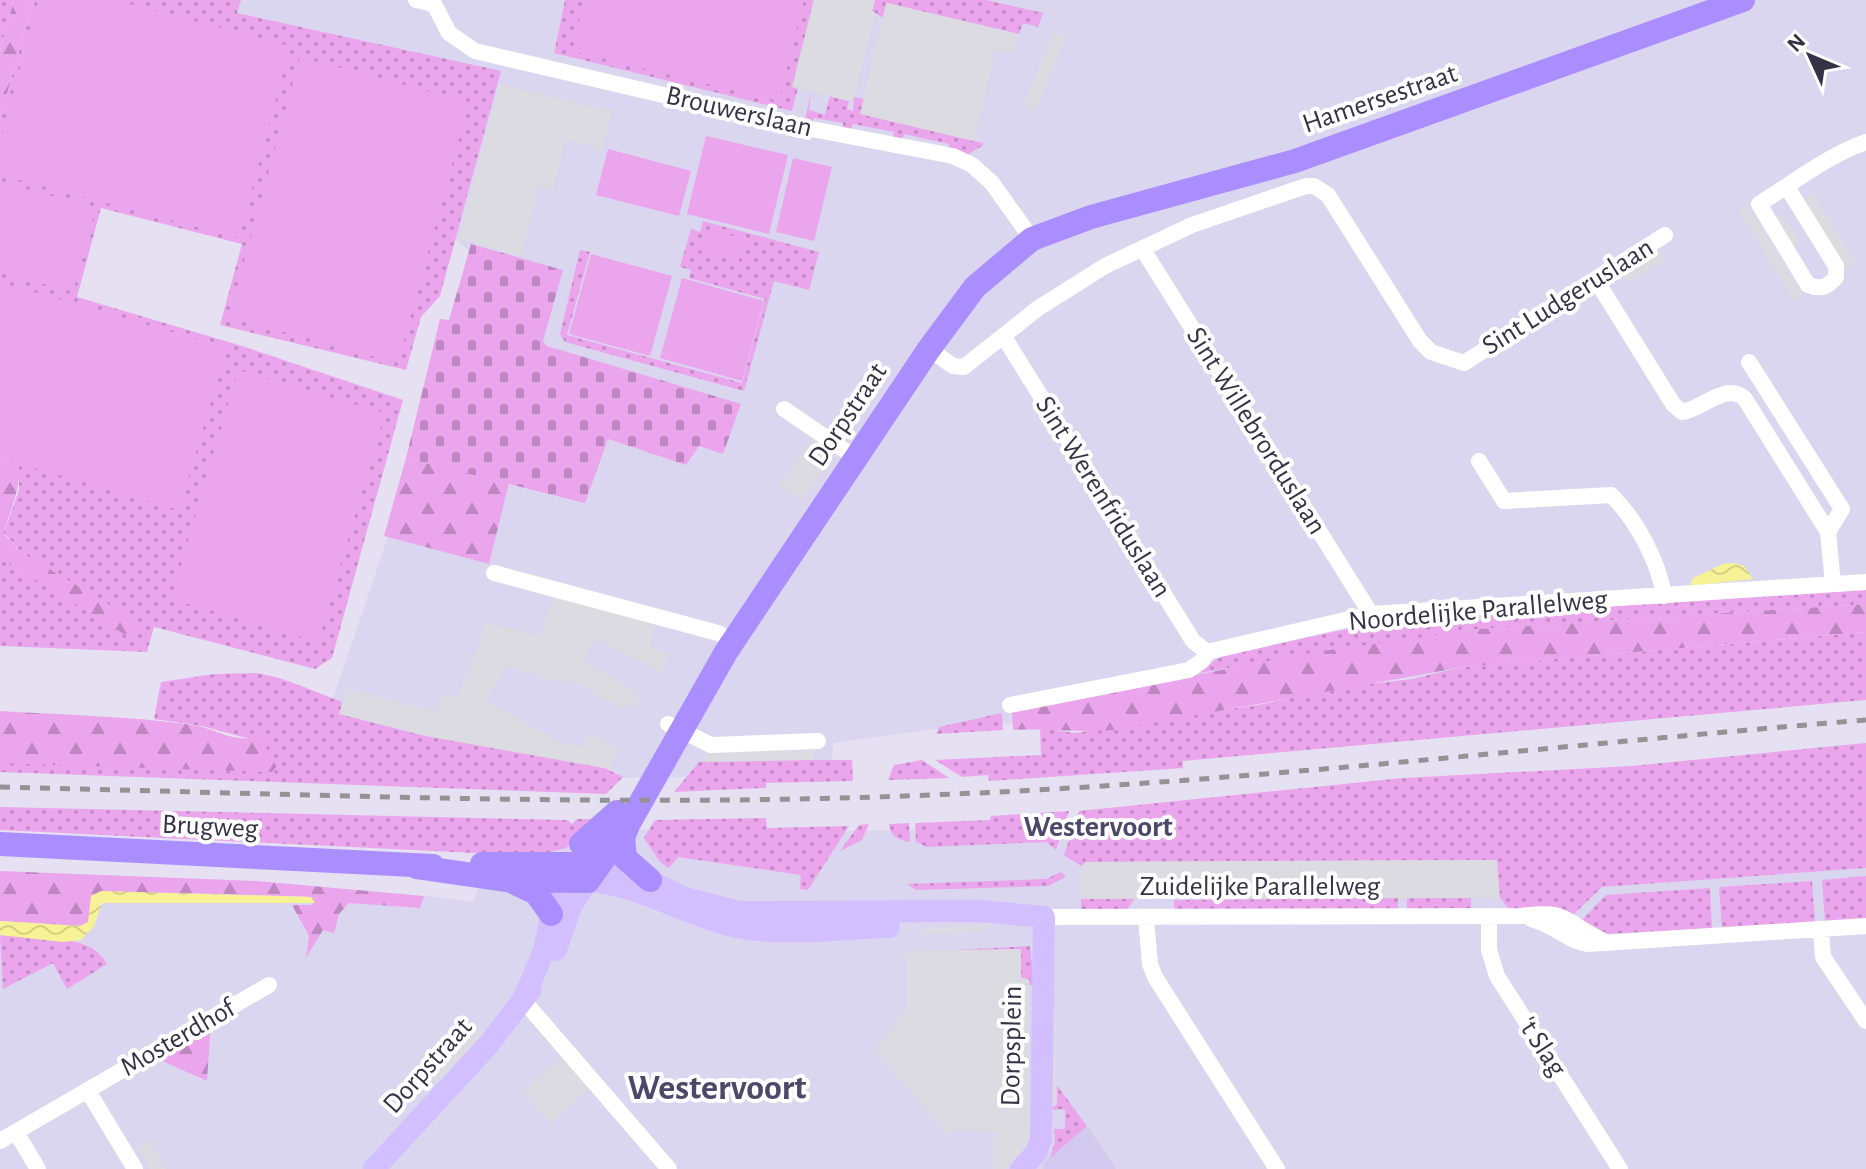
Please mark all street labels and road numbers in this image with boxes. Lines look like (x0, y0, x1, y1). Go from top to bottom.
street label: Hamersestraat (1299, 59, 1461, 139)
street label: Brouwerslaan (663, 82, 815, 142)
street label: Sint Ludgeruslaan (1478, 233, 1658, 361)
street label: Sint Willebrorduslaan (1181, 323, 1331, 539)
street label: Dorpstraat (803, 358, 893, 472)
street label: Sint Werenfriduslaan (1030, 392, 1176, 602)
street label: Noordelijke Parallelweg (1347, 586, 1609, 636)
street label: Brugweg (161, 810, 259, 844)
street label: Zuidelijke Parallelweg (1140, 873, 1381, 901)
street label: Dorpsplein (997, 986, 1027, 1106)
street label: Mosterdhof (116, 993, 241, 1082)
street label: Dorpstraat (378, 1013, 478, 1119)
street label: 't Slag (1513, 1013, 1571, 1082)

